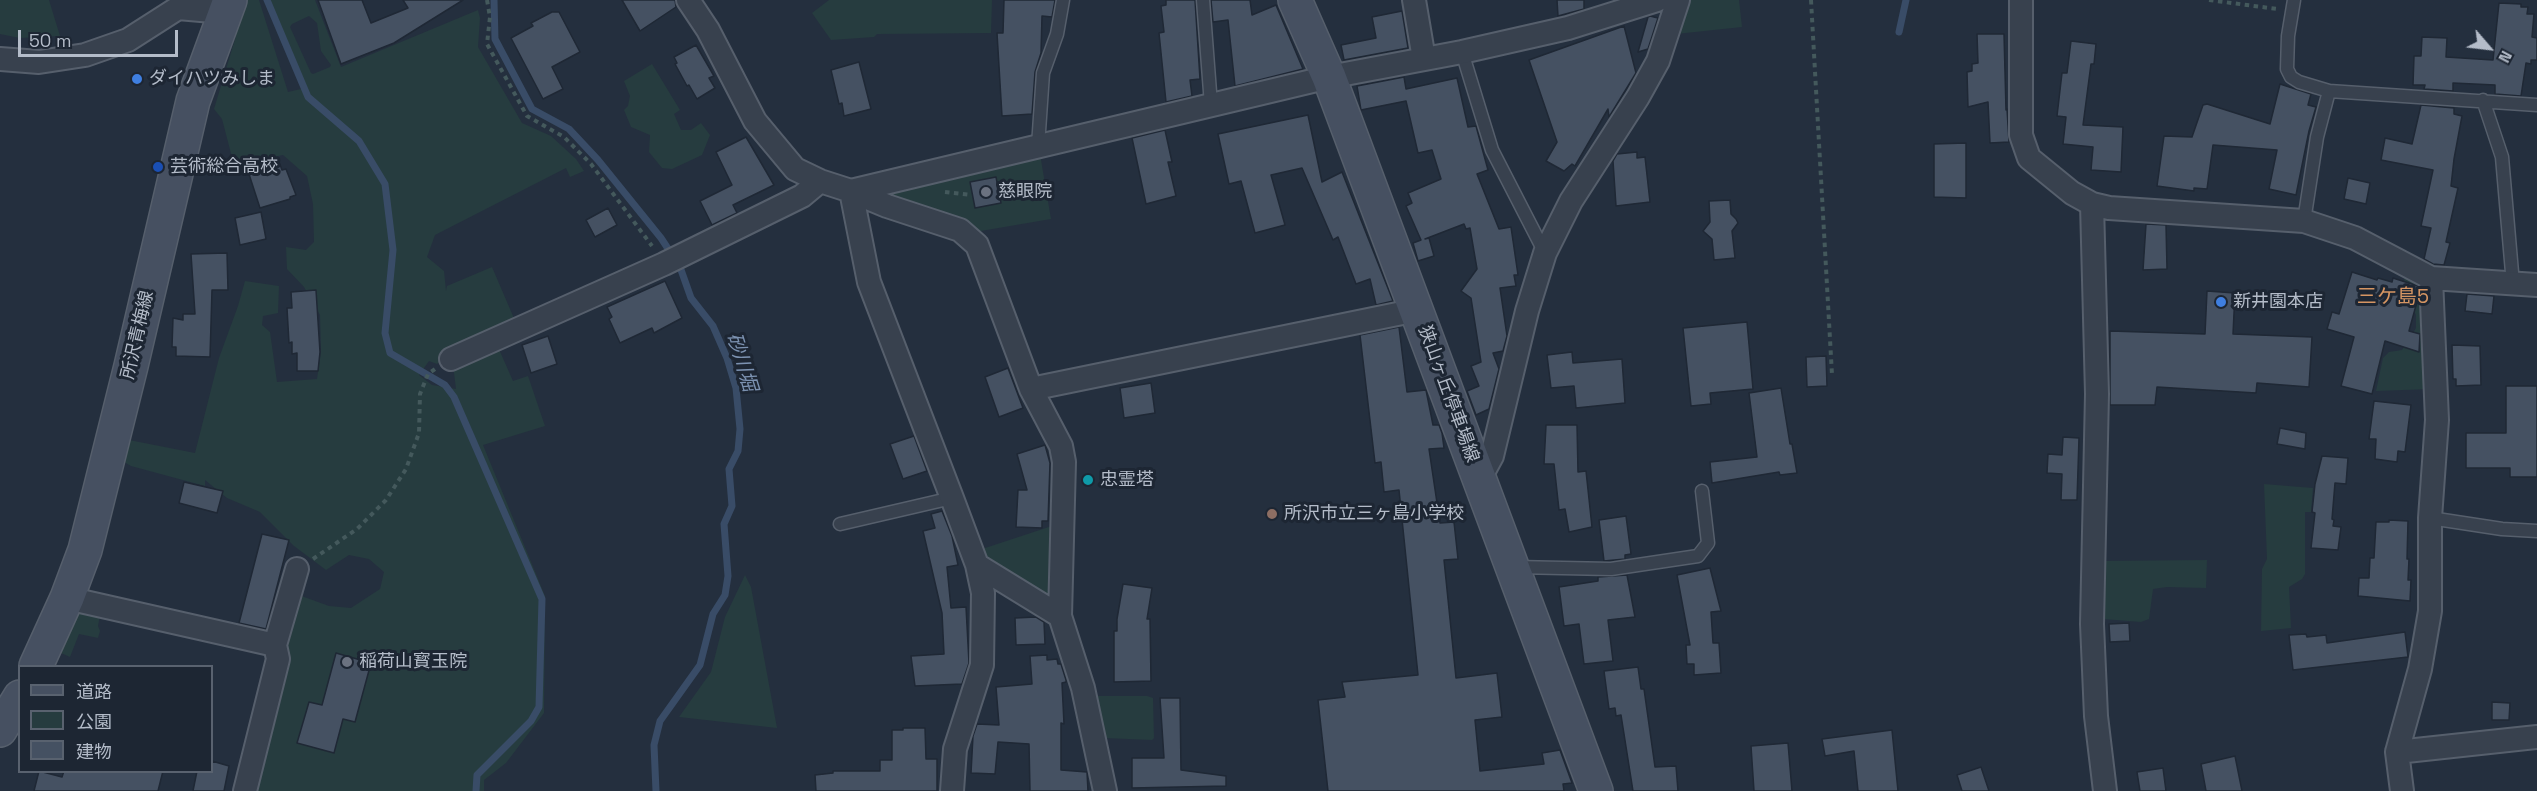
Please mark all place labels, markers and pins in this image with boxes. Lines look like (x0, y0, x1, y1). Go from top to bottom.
place label: ダイハツみしま (149, 68, 275, 90)
marker: ダイハツみしま (130, 72, 144, 86)
place label: 芸術総合高校 (170, 156, 278, 178)
marker: 芸術総合高校 (151, 160, 165, 174)
place label: 慈眼院 (998, 181, 1052, 203)
marker: 慈眼院 (979, 185, 993, 199)
place label: 新井園本店 (2233, 291, 2323, 313)
marker: 新井園本店 (2214, 295, 2228, 309)
place label: 忠霊塔 (1100, 469, 1154, 491)
marker: 忠霊塔 (1081, 473, 1095, 487)
place label: 所沢市立三ヶ島小学校 (1284, 503, 1464, 525)
marker: 所沢市立三ヶ島小学校 (1265, 507, 1279, 521)
place label: 稲荷山寳玉院 (359, 651, 467, 673)
marker: 稲荷山寳玉院 (340, 655, 354, 669)

